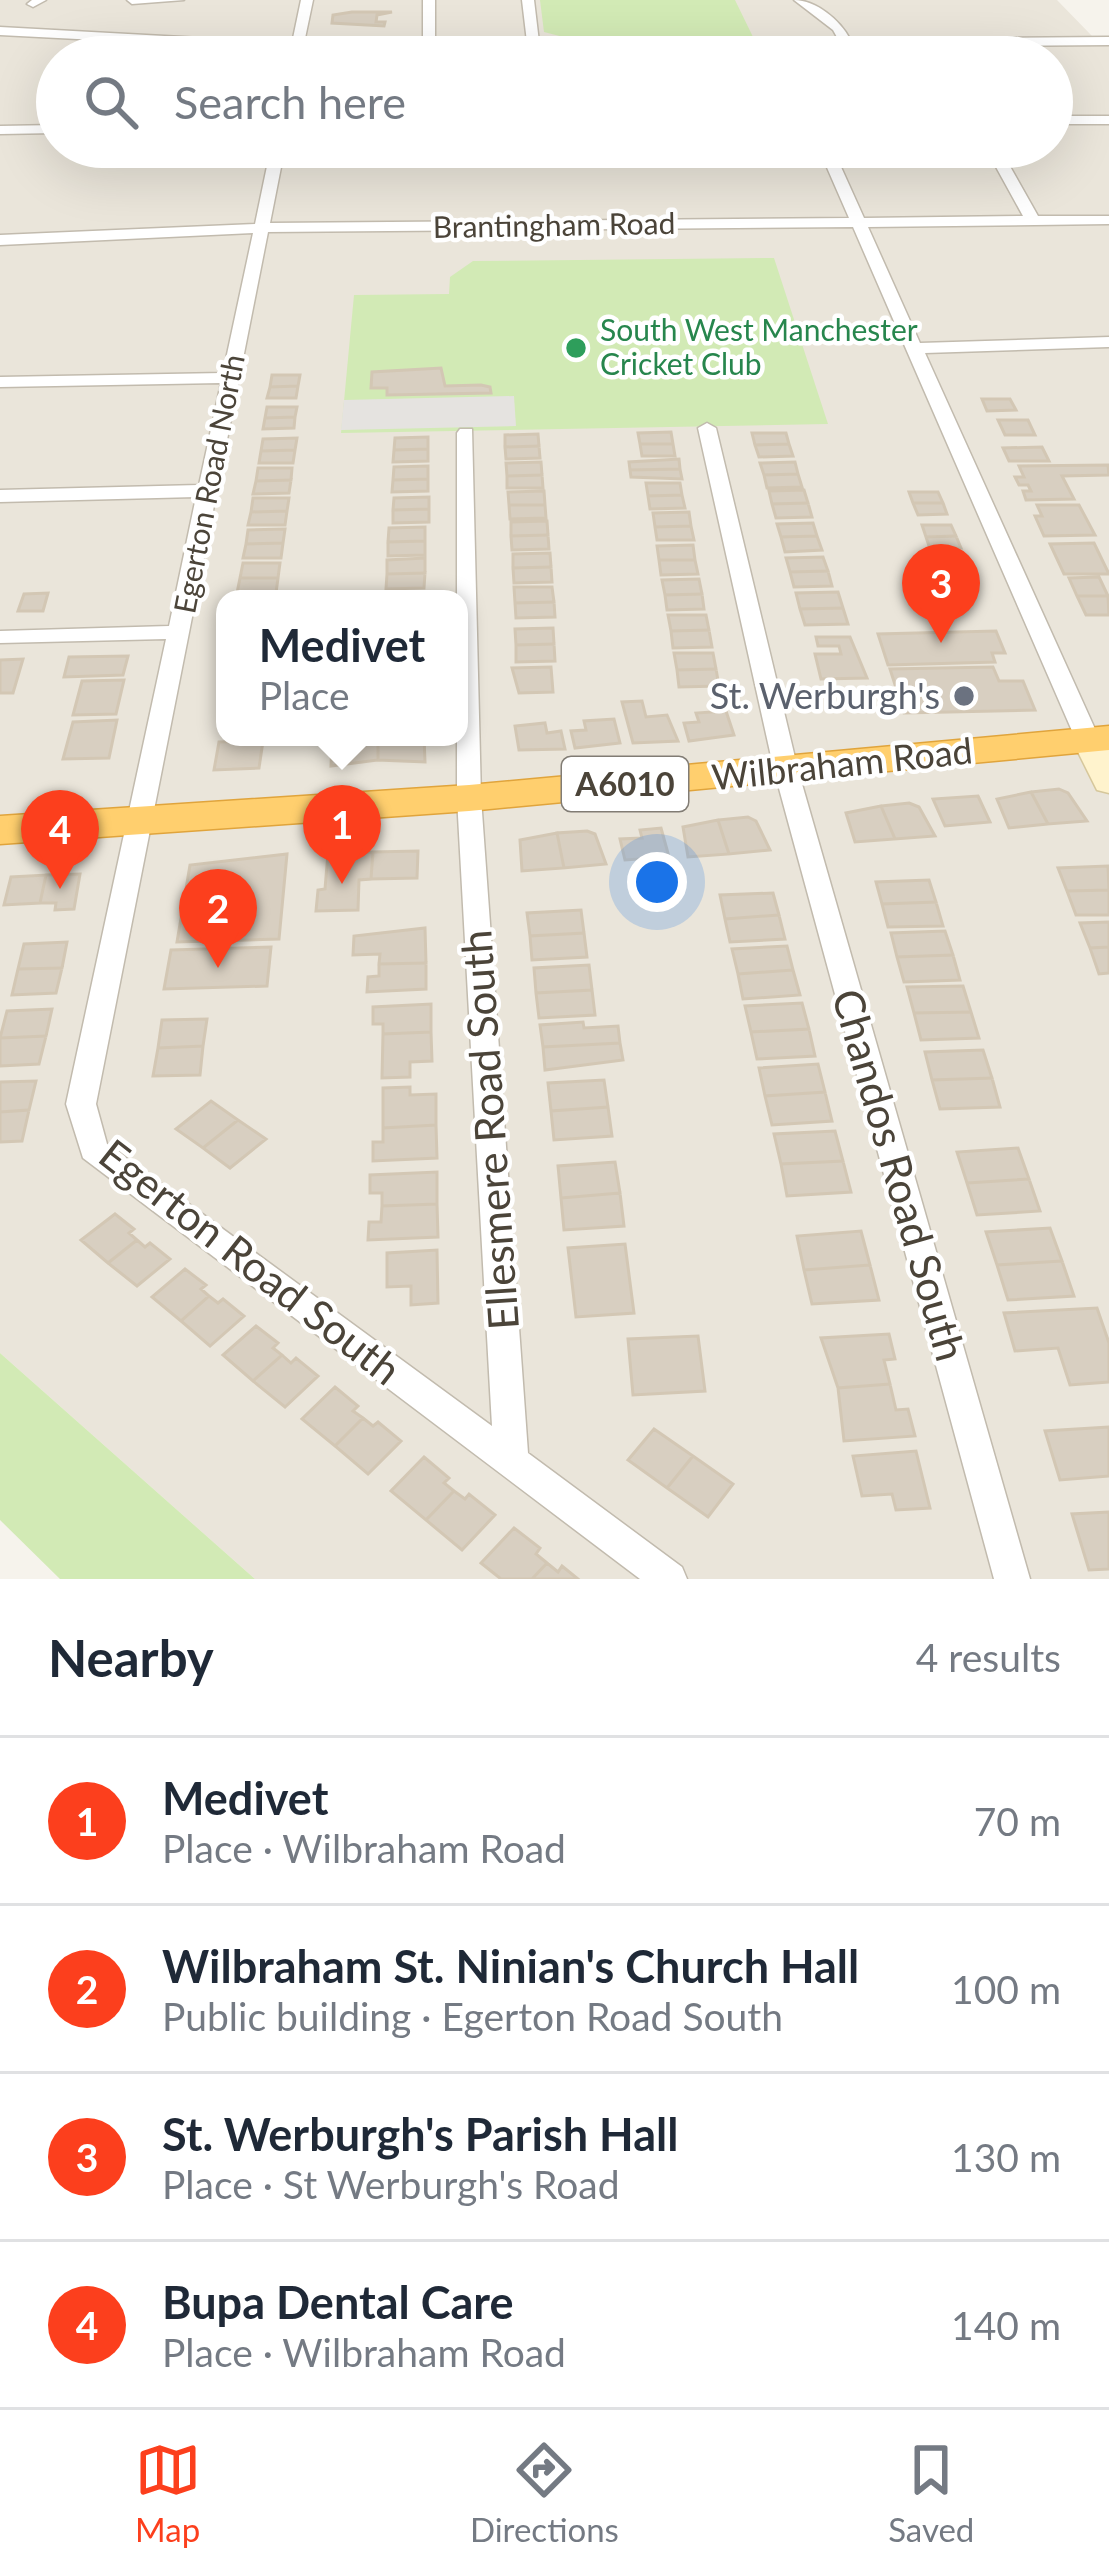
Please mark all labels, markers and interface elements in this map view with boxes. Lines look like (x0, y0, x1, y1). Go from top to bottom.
search box (36, 36, 1073, 168)
icon: search (78, 69, 144, 135)
text: Search here (174, 75, 406, 129)
street label: Brantingham Road (432, 204, 676, 244)
place label: South West Manchester Cricket Club (600, 311, 918, 381)
marker: South West Manchester Cricket Club (563, 335, 589, 361)
street label: Egerton Road North (165, 351, 251, 616)
pin: 3 (902, 544, 980, 643)
popup (216, 590, 468, 746)
text: Medivet (259, 618, 425, 672)
text: Place (259, 672, 350, 718)
place label: St. Werburgh's (710, 673, 940, 717)
marker: St. Werburgh's (951, 683, 977, 709)
street label: Wilbraham Road (709, 727, 974, 799)
road number: A6010 (562, 757, 688, 811)
pin: 1 (303, 785, 381, 884)
pin: 4 (21, 790, 99, 889)
your location (627, 852, 687, 912)
pin: 2 (179, 869, 257, 968)
street label: Ellesmere Road South (450, 929, 528, 1332)
street label: Chandos Road South (823, 983, 977, 1366)
street label: Egerton Road South (90, 1128, 411, 1394)
text: Nearby (48, 1627, 214, 1688)
text: 4 results (916, 1634, 1061, 1680)
text: Medivet (162, 1771, 328, 1825)
text: 1 (76, 1798, 98, 1844)
text: 70 m (974, 1798, 1061, 1844)
text: Place · Wilbraham Road (162, 1825, 566, 1871)
text: Wilbraham St. Ninian's Church Hall (162, 1939, 859, 1993)
text: 2 (76, 1966, 98, 2012)
text: 100 m (951, 1966, 1061, 2012)
text: Public building · Egerton Road South (162, 1993, 783, 2039)
text: St. Werburgh's Parish Hall (162, 2107, 678, 2161)
text: 3 (76, 2134, 98, 2180)
text: 130 m (951, 2134, 1061, 2180)
text: Place · St Werburgh's Road (162, 2161, 620, 2207)
text: Bupa Dental Care (162, 2275, 513, 2329)
text: 4 (76, 2302, 98, 2348)
text: 140 m (951, 2302, 1061, 2348)
text: Place · Wilbraham Road (162, 2329, 566, 2375)
tab: Map (135, 2437, 201, 2549)
tab: Directions (470, 2437, 619, 2549)
tab: Saved (888, 2437, 974, 2549)

